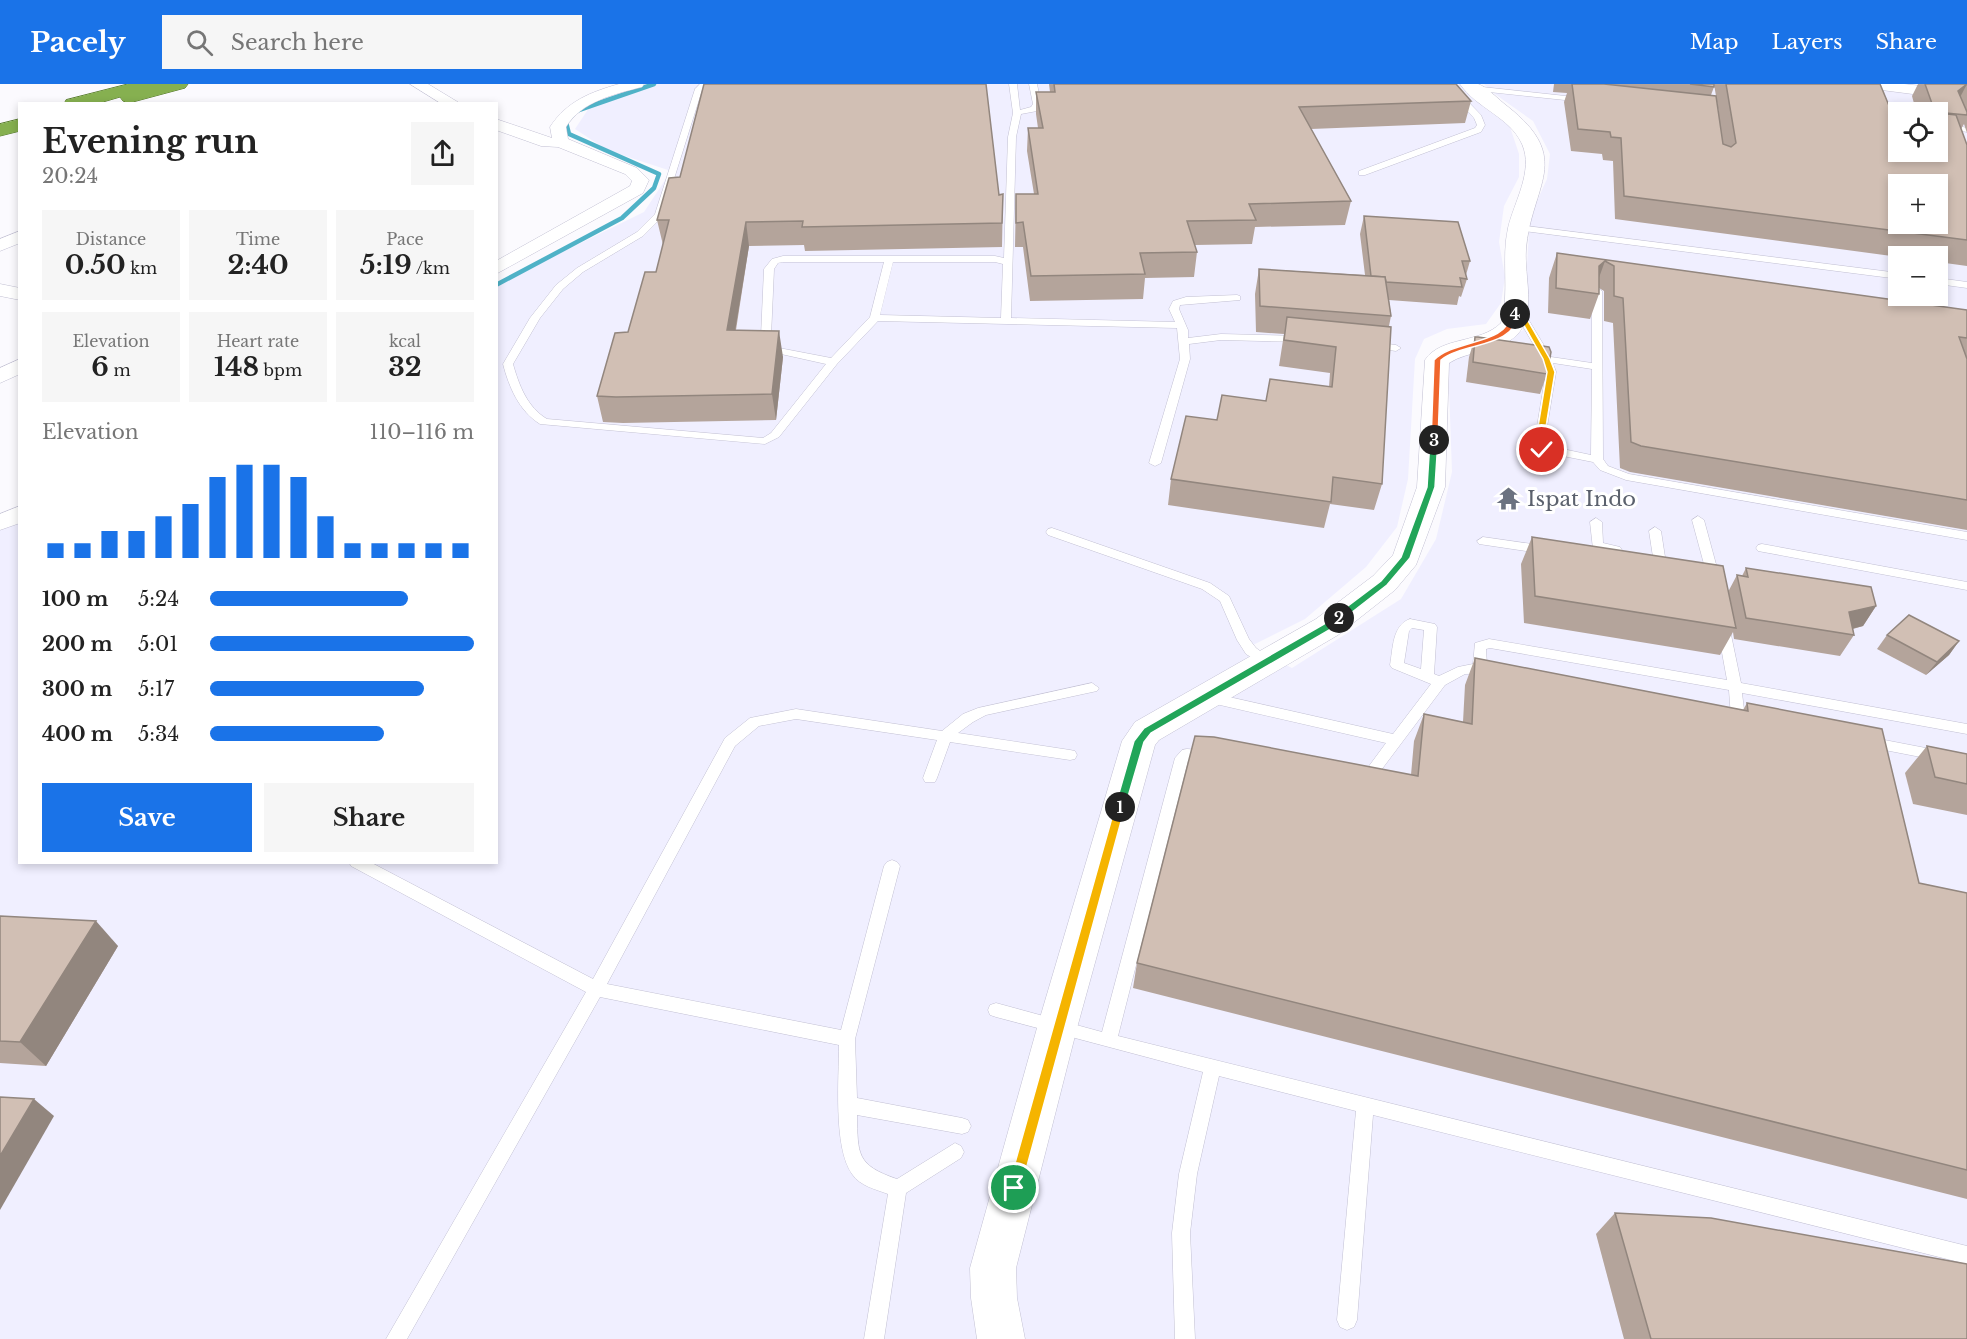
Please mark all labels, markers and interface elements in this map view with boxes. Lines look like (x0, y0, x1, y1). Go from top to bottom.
search box (162, 15, 582, 69)
text: Pacely (30, 25, 126, 60)
icon: search (183, 26, 216, 59)
text: Search here (231, 29, 364, 56)
text: Map (1690, 29, 1739, 55)
text: Layers (1772, 29, 1843, 55)
text: Share (1876, 29, 1937, 55)
map controls (1888, 102, 1948, 306)
button: locate (1888, 102, 1948, 162)
text: Evening run (42, 121, 258, 162)
button: share (411, 122, 474, 185)
text: 20:24 (42, 164, 98, 188)
button: + (1888, 174, 1948, 234)
text: Distance (76, 229, 146, 249)
text: Time (236, 229, 280, 249)
text: Pace (386, 229, 424, 249)
button: − (1888, 246, 1948, 306)
text: 0.50 (65, 249, 126, 281)
text: 2:40 (227, 249, 289, 281)
text: 5:19 (360, 249, 412, 281)
text: km (126, 258, 157, 278)
text: /km (412, 258, 450, 278)
pin: 4 (1500, 299, 1530, 329)
text: 4 (1510, 304, 1520, 324)
text: Elevation (72, 331, 150, 351)
text: Heart rate (217, 331, 299, 351)
text: kcal (389, 331, 421, 351)
text: 6 (91, 351, 109, 383)
text: 148 (214, 351, 259, 383)
text: 32 (388, 351, 422, 383)
text: m (109, 360, 131, 380)
text: bpm (259, 360, 302, 380)
text: Elevation (42, 420, 139, 444)
text: 110–116 m (370, 420, 474, 444)
pin (1516, 424, 1567, 475)
pin: 3 (1419, 425, 1449, 455)
text: 3 (1429, 430, 1439, 450)
icon: check (1525, 433, 1558, 466)
temple icon: Ispat Indo (1496, 486, 1522, 512)
place label: Ispat Indo (1527, 486, 1636, 512)
text: 100 m (42, 587, 108, 611)
text: 5:24 (138, 587, 179, 611)
pin: 2 (1324, 603, 1354, 633)
text: 2 (1334, 608, 1344, 628)
text: 200 m (42, 632, 113, 656)
text: 5:01 (138, 632, 178, 656)
text: 300 m (42, 677, 112, 701)
text: 5:17 (138, 677, 174, 701)
text: 400 m (42, 722, 113, 746)
text: 5:34 (138, 722, 179, 746)
button: Save (42, 783, 252, 852)
button: Share (264, 783, 474, 852)
pin: 1 (1105, 792, 1135, 822)
text: 1 (1117, 797, 1123, 817)
pin (988, 1162, 1039, 1213)
icon: arrive (997, 1171, 1030, 1204)

